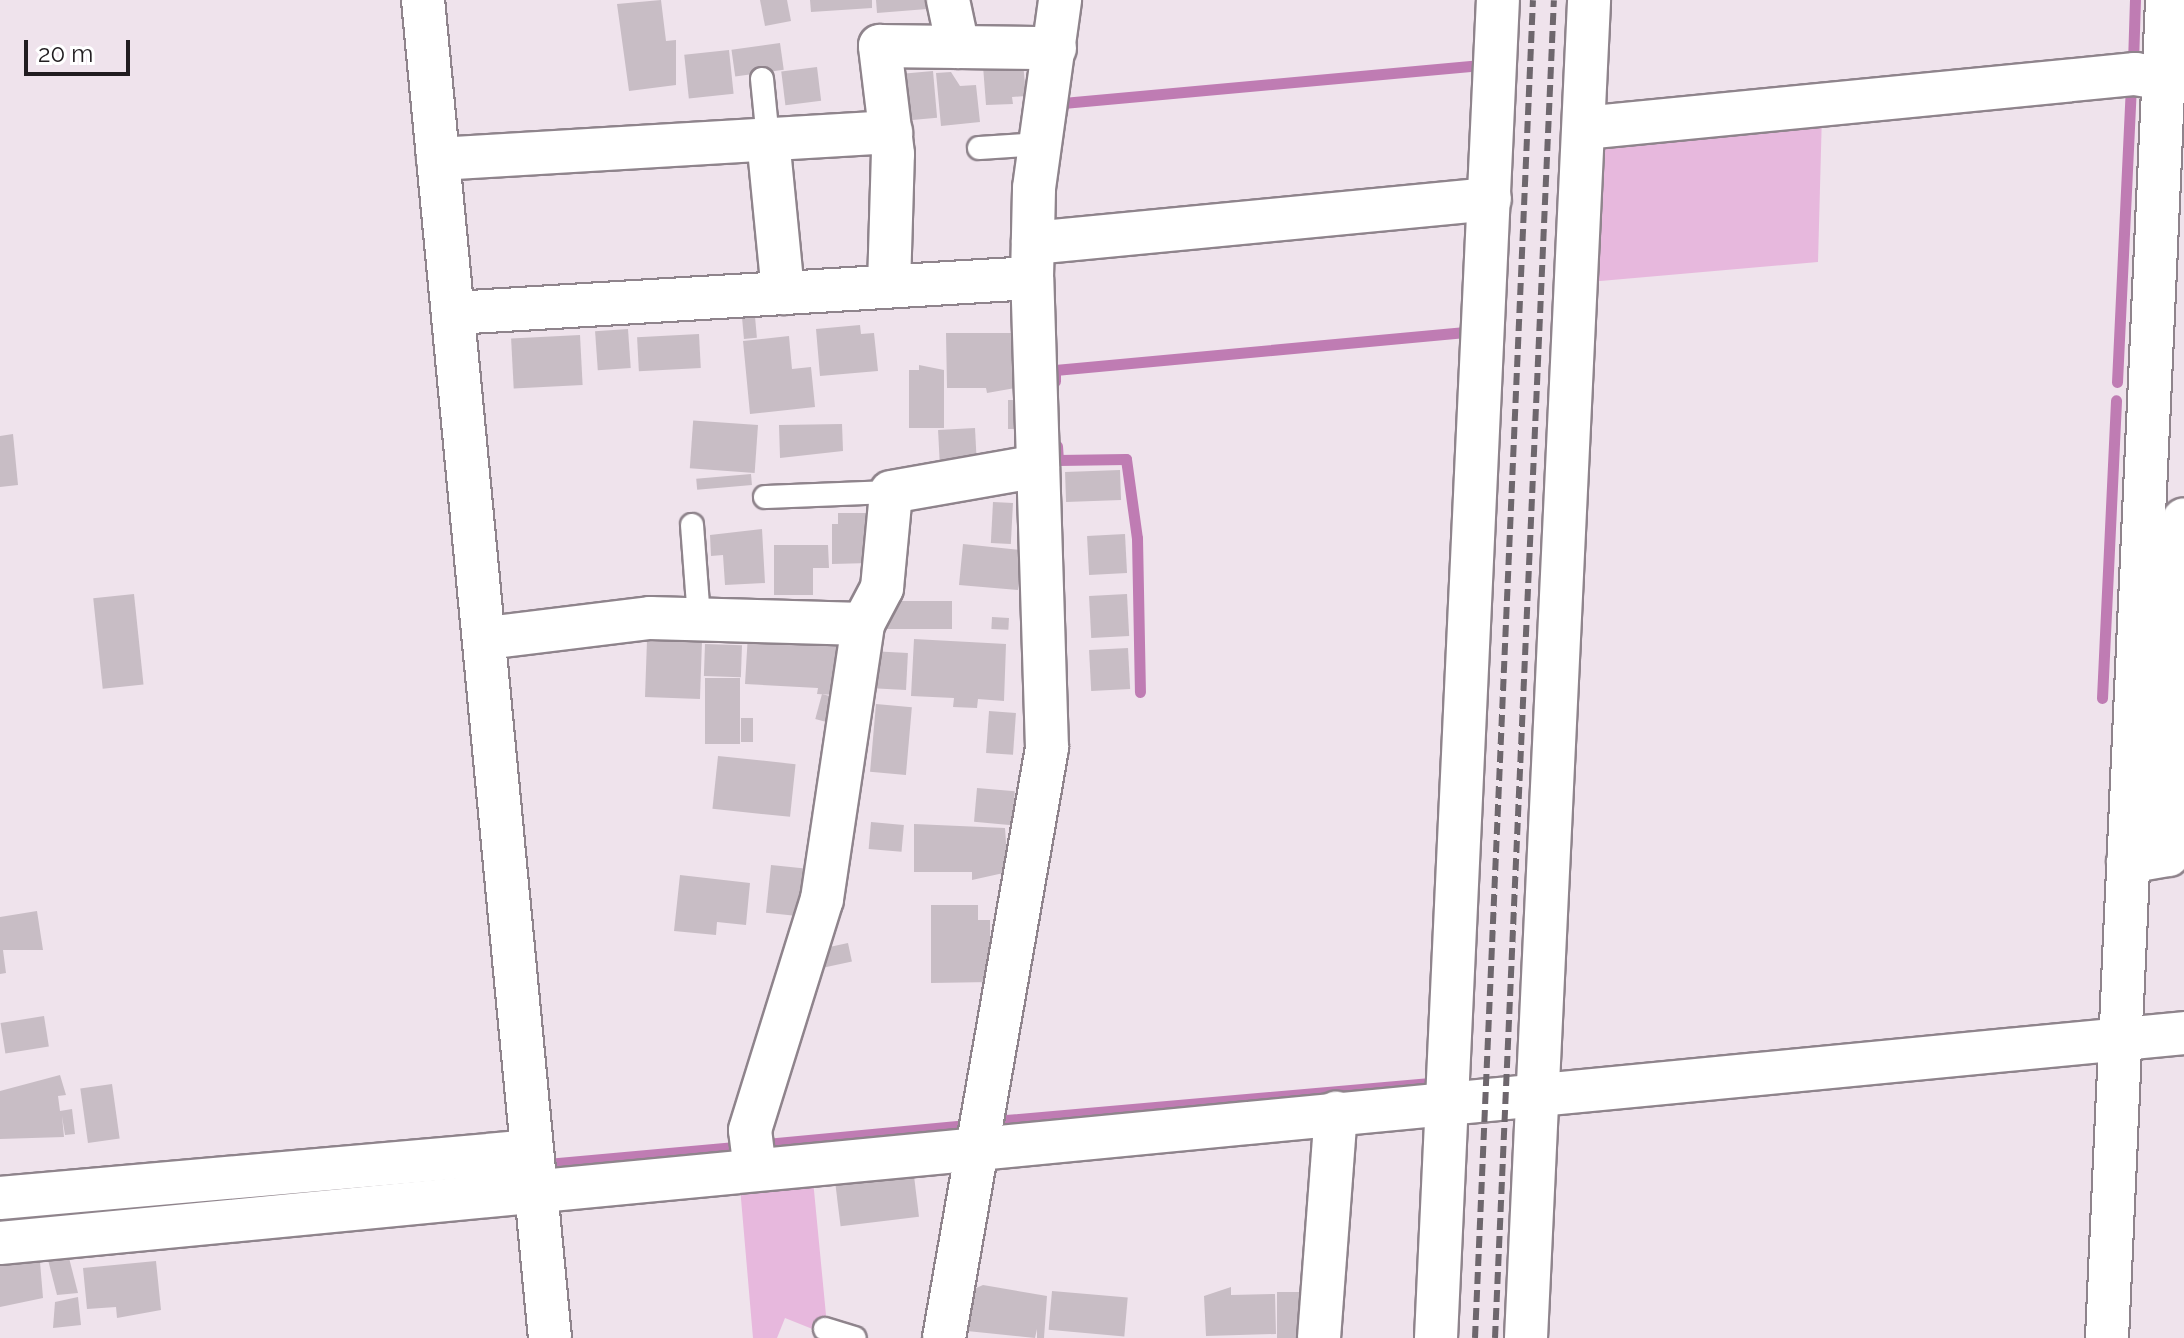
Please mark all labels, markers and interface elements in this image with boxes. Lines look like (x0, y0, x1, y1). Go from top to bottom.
scale bar (28, 24, 134, 74)
text: 20 m (38, 39, 93, 68)

